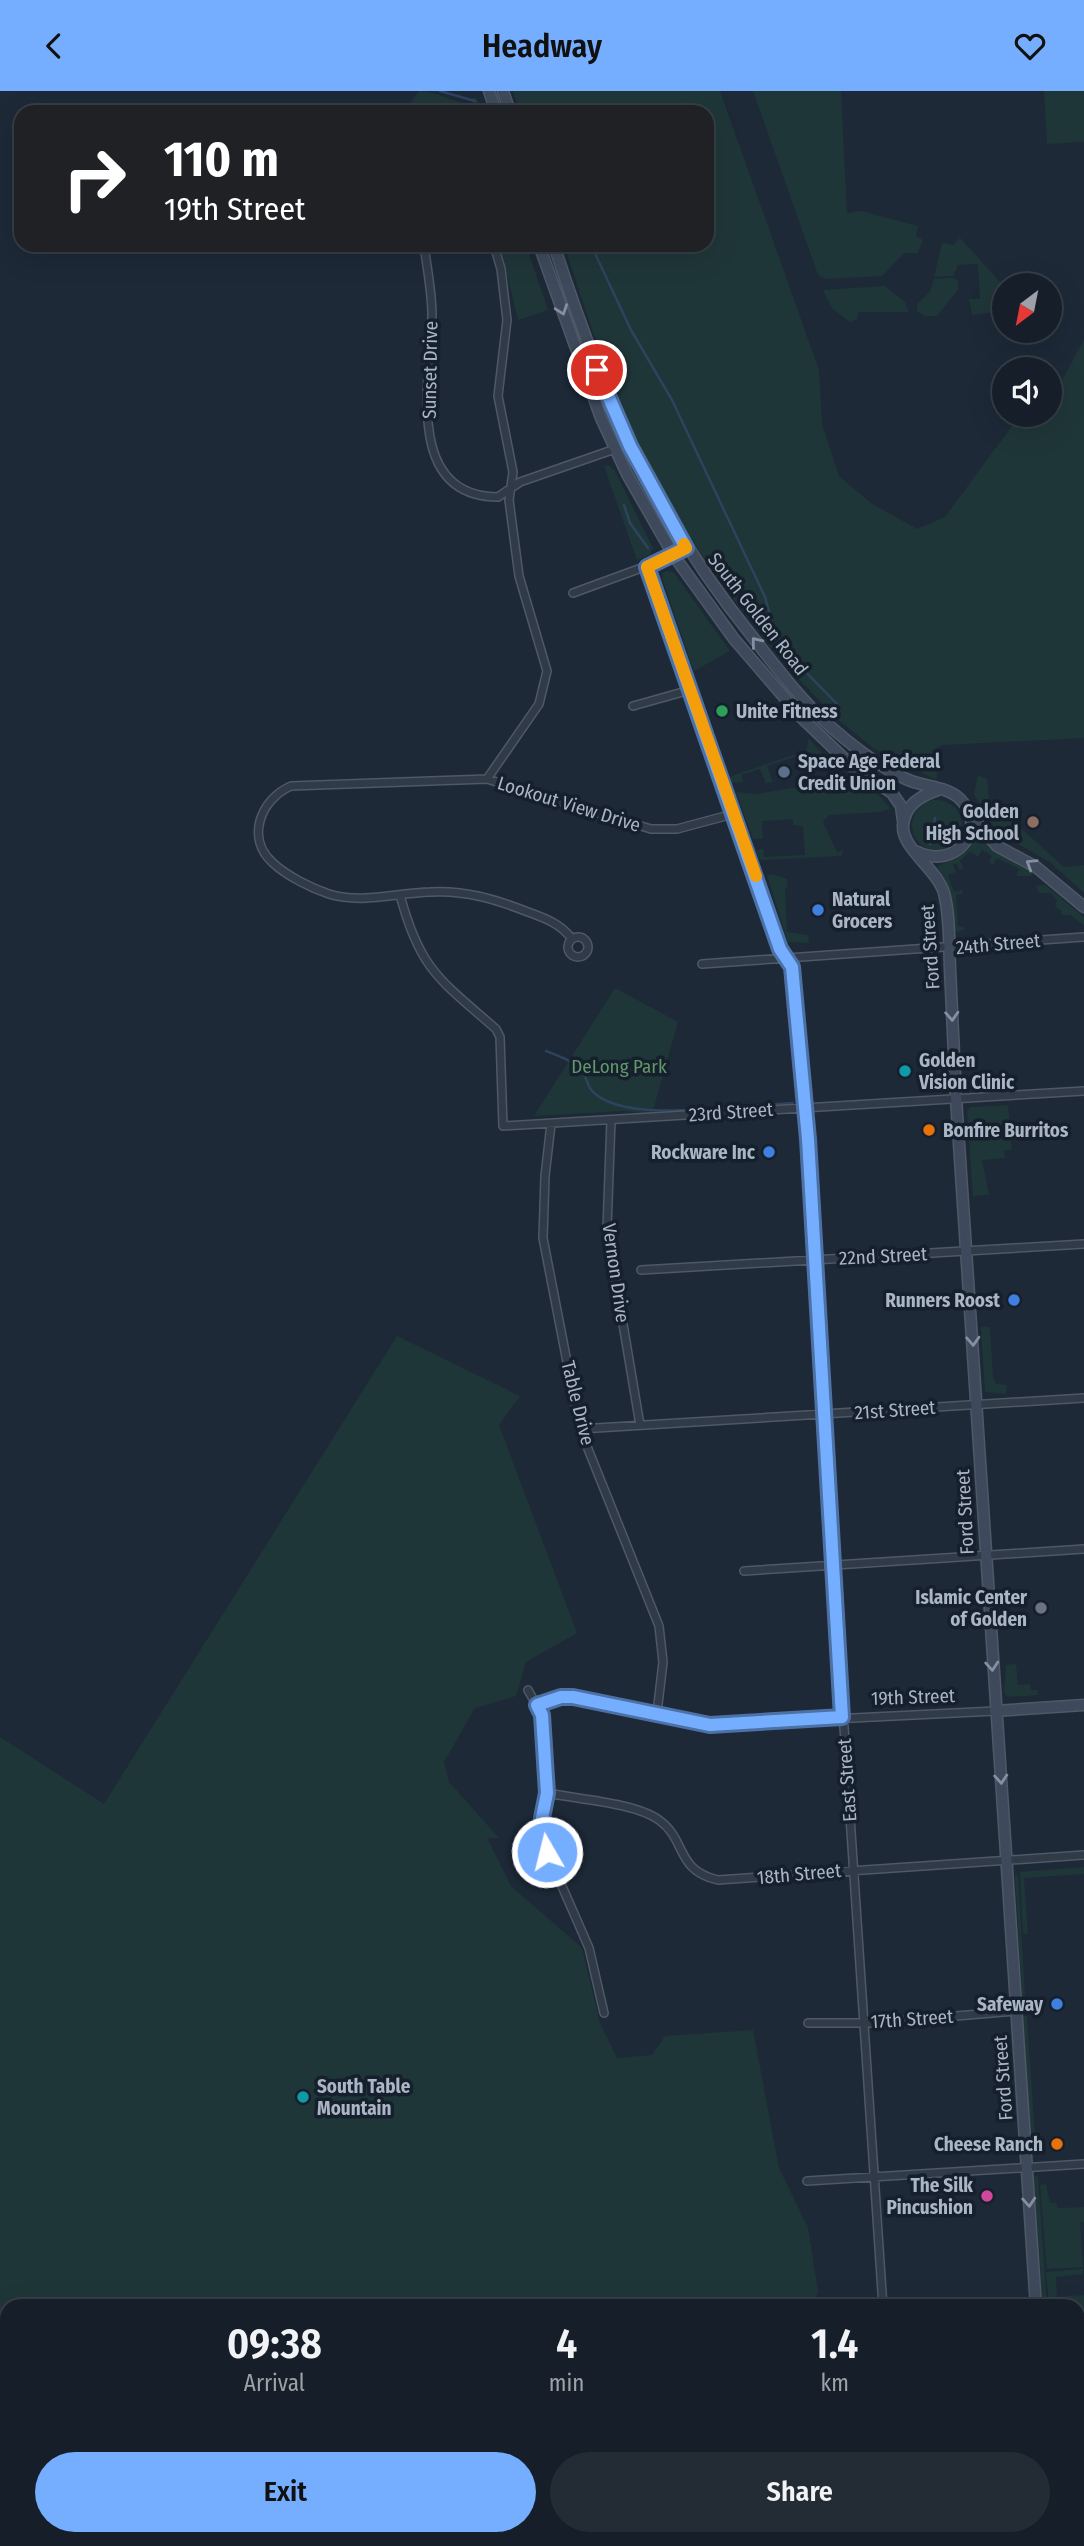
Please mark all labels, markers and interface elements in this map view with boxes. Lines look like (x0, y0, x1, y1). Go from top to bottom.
icon: back (35, 27, 73, 65)
text: Headway (482, 27, 602, 65)
icon: heart (1011, 27, 1049, 65)
text: 110 m (164, 130, 279, 189)
icon: right (49, 133, 140, 224)
text: 19th Street (164, 190, 306, 228)
north arrow (992, 273, 1062, 343)
map controls (992, 273, 1062, 427)
one-way arrow (554, 303, 568, 315)
street label: Sunset Drive (418, 321, 442, 419)
pin (567, 340, 627, 400)
icon: arrive (578, 351, 616, 389)
button: sound (992, 357, 1062, 427)
street label: South Golden Road (703, 548, 813, 680)
one-way arrow (752, 638, 765, 650)
place label: Unite Fitness (736, 700, 838, 723)
marker: Unite Fitness (714, 703, 730, 719)
place label: Space Age Federal Credit Union (798, 750, 941, 795)
marker: Space Age Federal Credit Union (776, 764, 792, 780)
street label: Lookout View Drive (495, 771, 643, 837)
place label: Golden High School (926, 800, 1020, 845)
marker: Golden High School (1025, 814, 1041, 830)
one-way arrow (1026, 859, 1039, 872)
place label: Natural Grocers (832, 888, 893, 933)
marker: Natural Grocers (810, 902, 826, 918)
street label: Ford Street (916, 903, 944, 990)
street label: 24th Street (955, 929, 1042, 959)
one-way arrow (945, 1011, 960, 1022)
place label: Golden Vision Clinic (918, 1049, 1015, 1094)
park label: DeLong Park (571, 1055, 667, 1078)
marker: Golden Vision Clinic (897, 1063, 913, 1079)
street label: 23rd Street (688, 1098, 775, 1126)
place label: Bonfire Burritos (943, 1119, 1069, 1142)
marker: Bonfire Burritos (921, 1122, 937, 1138)
place label: Rockware Inc (651, 1141, 756, 1164)
marker: Rockware Inc (761, 1144, 777, 1160)
street label: Vernon Drive (598, 1222, 634, 1324)
street label: 22nd Street (838, 1242, 928, 1270)
place label: Runners Roost (885, 1289, 1000, 1312)
marker: Runners Roost (1006, 1292, 1022, 1308)
one-way arrow (965, 1335, 980, 1346)
street label: Table Drive (556, 1358, 600, 1448)
street label: 21st Street (854, 1396, 937, 1424)
street label: Ford Street (951, 1468, 979, 1555)
place label: Islamic Center of Golden (915, 1586, 1028, 1631)
marker: Islamic Center of Golden (1033, 1600, 1049, 1616)
one-way arrow (985, 1660, 1000, 1671)
street label: 19th Street (871, 1684, 956, 1710)
street label: East Street (833, 1737, 861, 1822)
one-way arrow (993, 1774, 1008, 1785)
position arrow (510, 1815, 584, 1889)
street label: 18th Street (756, 1859, 843, 1889)
place label: Safeway (977, 1993, 1044, 2016)
marker: Safeway (1049, 1996, 1065, 2012)
street label: 17th Street (870, 2005, 955, 2033)
street label: Ford Street (989, 2034, 1017, 2121)
place label: South Table Mountain (317, 2075, 411, 2120)
marker: South Table Mountain (295, 2089, 311, 2105)
place label: Cheese Ranch (934, 2133, 1043, 2156)
marker: Cheese Ranch (1049, 2136, 1065, 2152)
place label: The Silk Pincushion (886, 2174, 973, 2219)
marker: The Silk Pincushion (979, 2188, 995, 2204)
one-way arrow (1021, 2196, 1036, 2207)
text: 09:38 (227, 2319, 322, 2369)
text: 4 (556, 2319, 577, 2369)
text: 1.4 (811, 2319, 858, 2369)
text: Arrival (244, 2369, 305, 2397)
text: min (549, 2369, 584, 2397)
text: km (820, 2369, 849, 2397)
button: Exit (35, 2452, 536, 2532)
button: Share (550, 2452, 1050, 2532)

